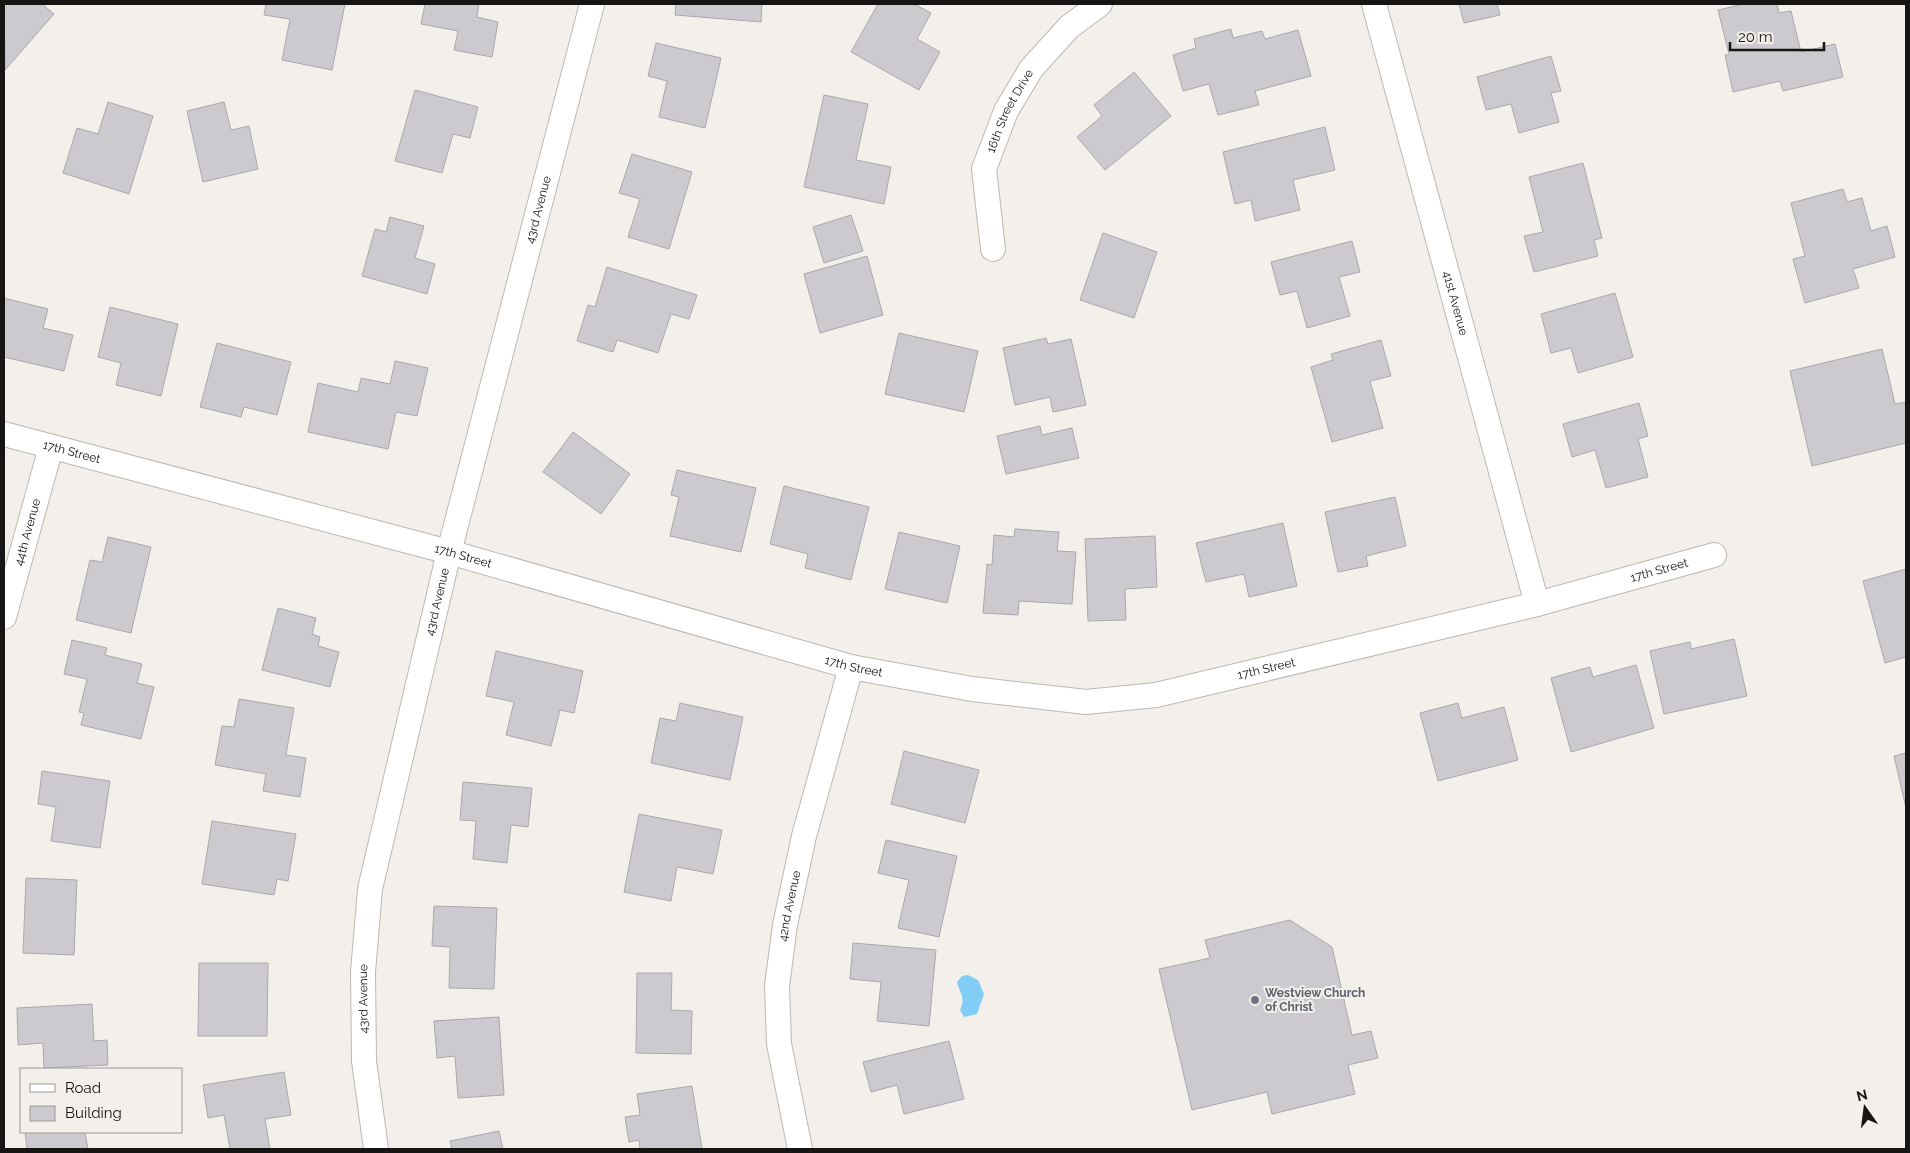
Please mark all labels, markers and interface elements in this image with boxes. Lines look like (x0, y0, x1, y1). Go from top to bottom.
scale bar (1730, 20, 1824, 52)
text: 20 m (1738, 28, 1773, 46)
street label: 16th Street Drive (984, 67, 1036, 155)
street label: 43rd Avenue (523, 174, 554, 245)
street label: 41st Avenue (1440, 269, 1471, 337)
street label: 17th Street (41, 438, 102, 466)
street label: 44th Avenue (12, 497, 43, 567)
street label: 17th Street (433, 541, 493, 571)
street label: 17th Street (1629, 556, 1689, 585)
street label: 43rd Avenue (423, 567, 452, 637)
street label: 17th Street (823, 653, 884, 680)
street label: 17th Street (1236, 655, 1297, 682)
street label: 42nd Avenue (776, 869, 803, 942)
street label: 43rd Avenue (356, 964, 371, 1034)
place label: Westview Church of Christ (1265, 986, 1365, 1014)
marker: Westview Church of Christ (1249, 994, 1261, 1006)
legend (20, 1068, 182, 1133)
text: Road (65, 1079, 101, 1097)
north arrow (1840, 1083, 1890, 1133)
text: N (1855, 1086, 1869, 1104)
text: Building (65, 1104, 122, 1122)

